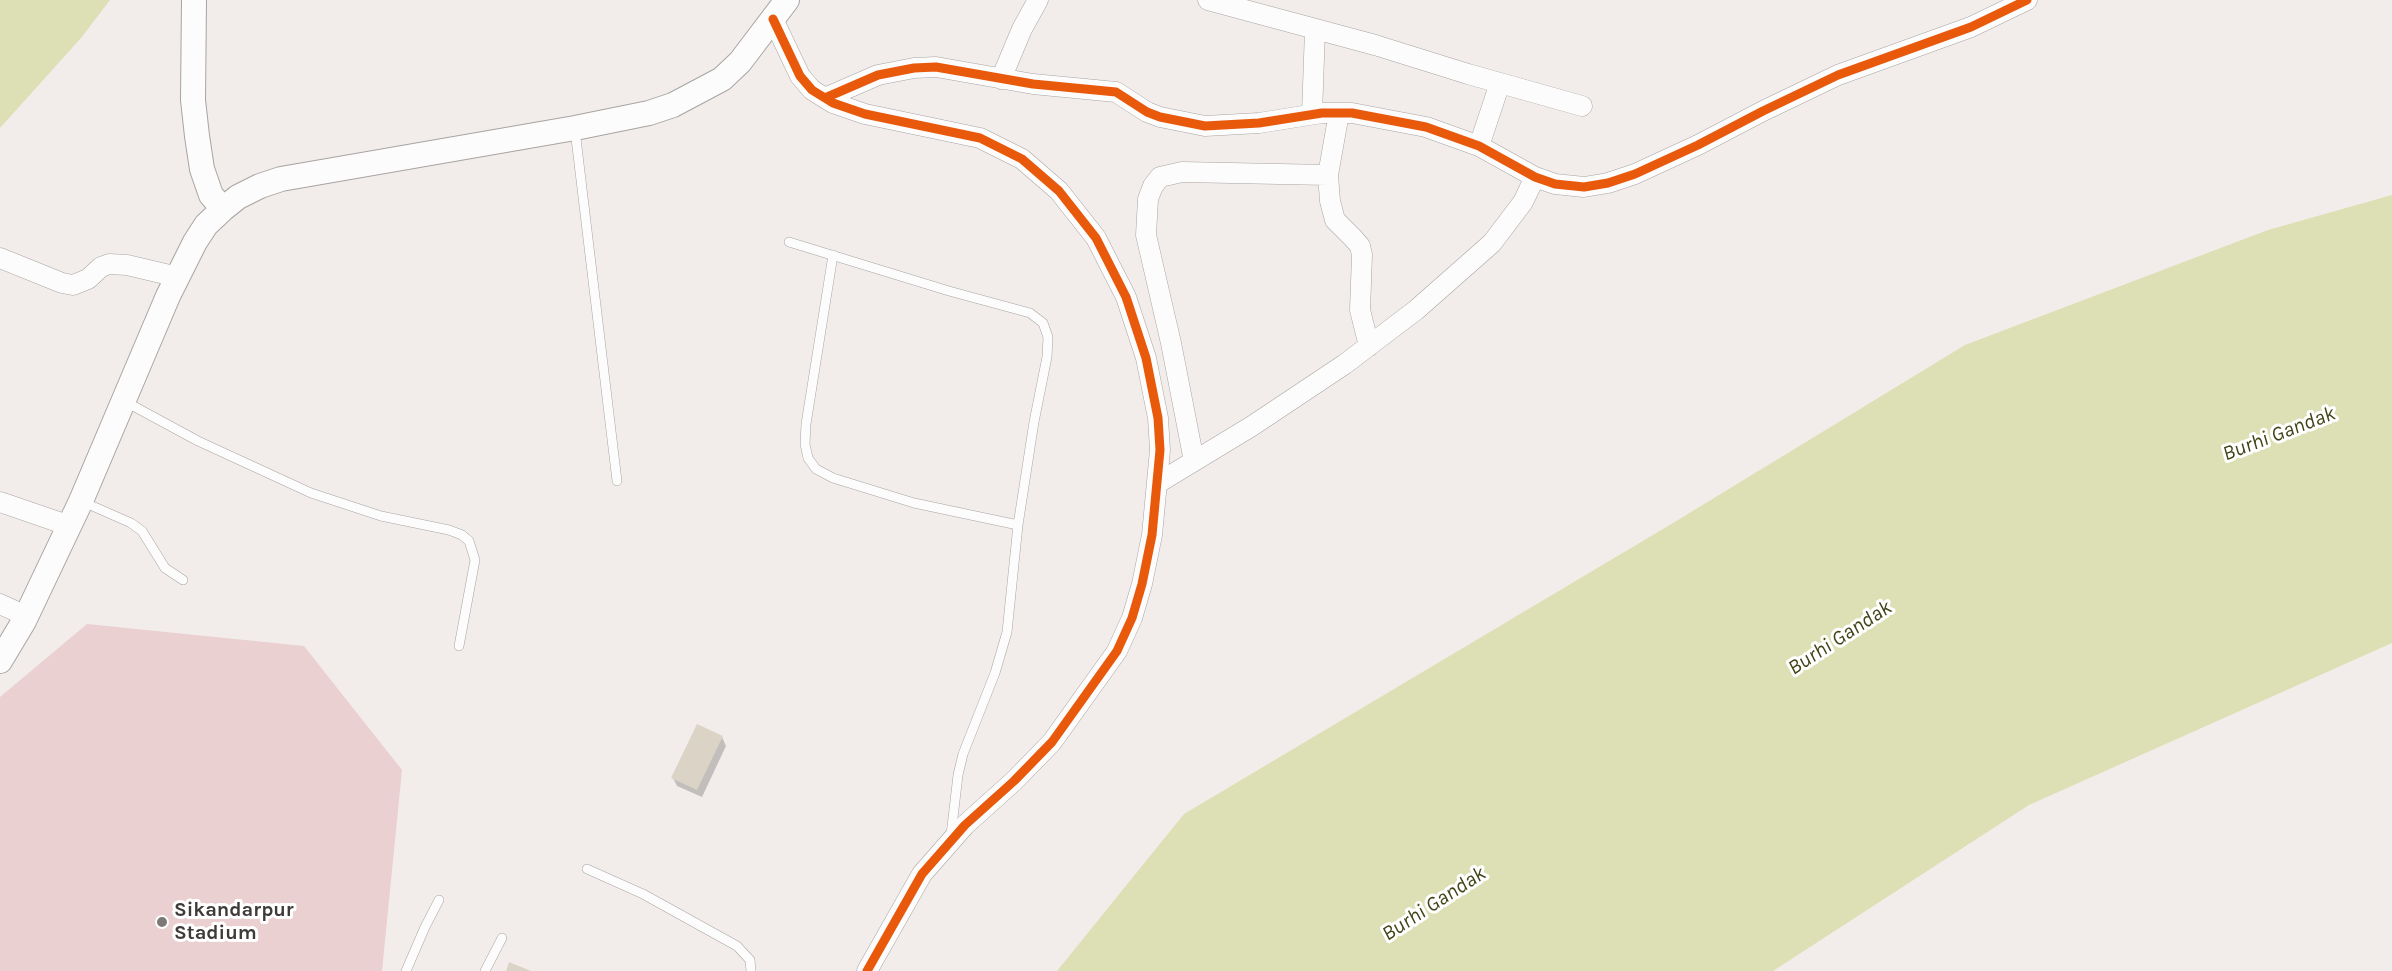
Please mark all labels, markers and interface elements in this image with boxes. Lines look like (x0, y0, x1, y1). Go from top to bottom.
water label: Burhi Gandak (2219, 401, 2339, 467)
water label: Burhi Gandak (1783, 595, 1897, 681)
water label: Burhi Gandak (1377, 861, 1491, 947)
place label: Sikandarpur Stadium (174, 898, 294, 945)
marker: Sikandarpur Stadium (155, 915, 169, 929)

